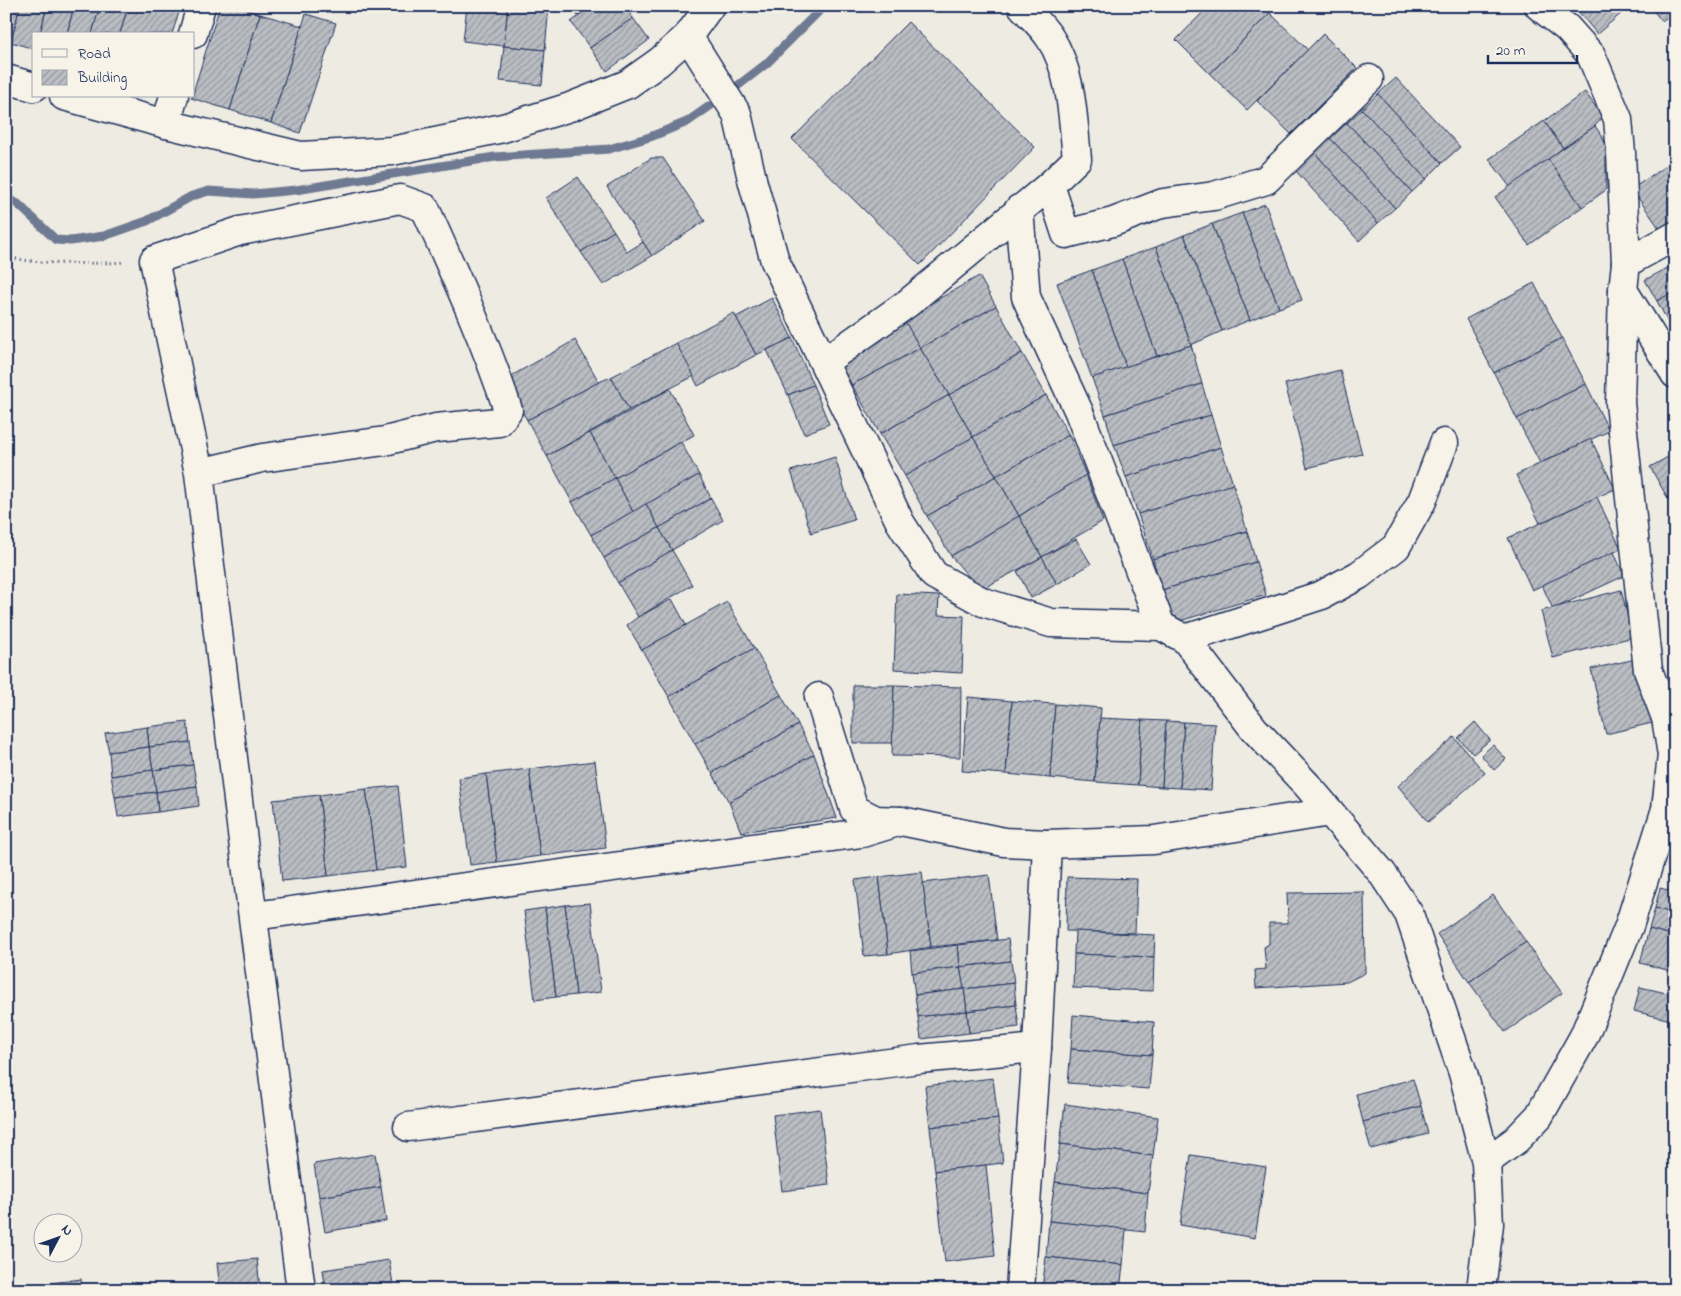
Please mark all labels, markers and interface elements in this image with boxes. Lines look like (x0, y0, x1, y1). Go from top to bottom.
legend (32, 32, 195, 98)
scale bar (1488, 32, 1577, 64)
text: 20 m (1496, 40, 1526, 62)
text: Road (78, 43, 111, 65)
text: Building (77, 67, 127, 90)
north arrow (32, 1214, 82, 1264)
text: N (56, 1220, 78, 1241)

